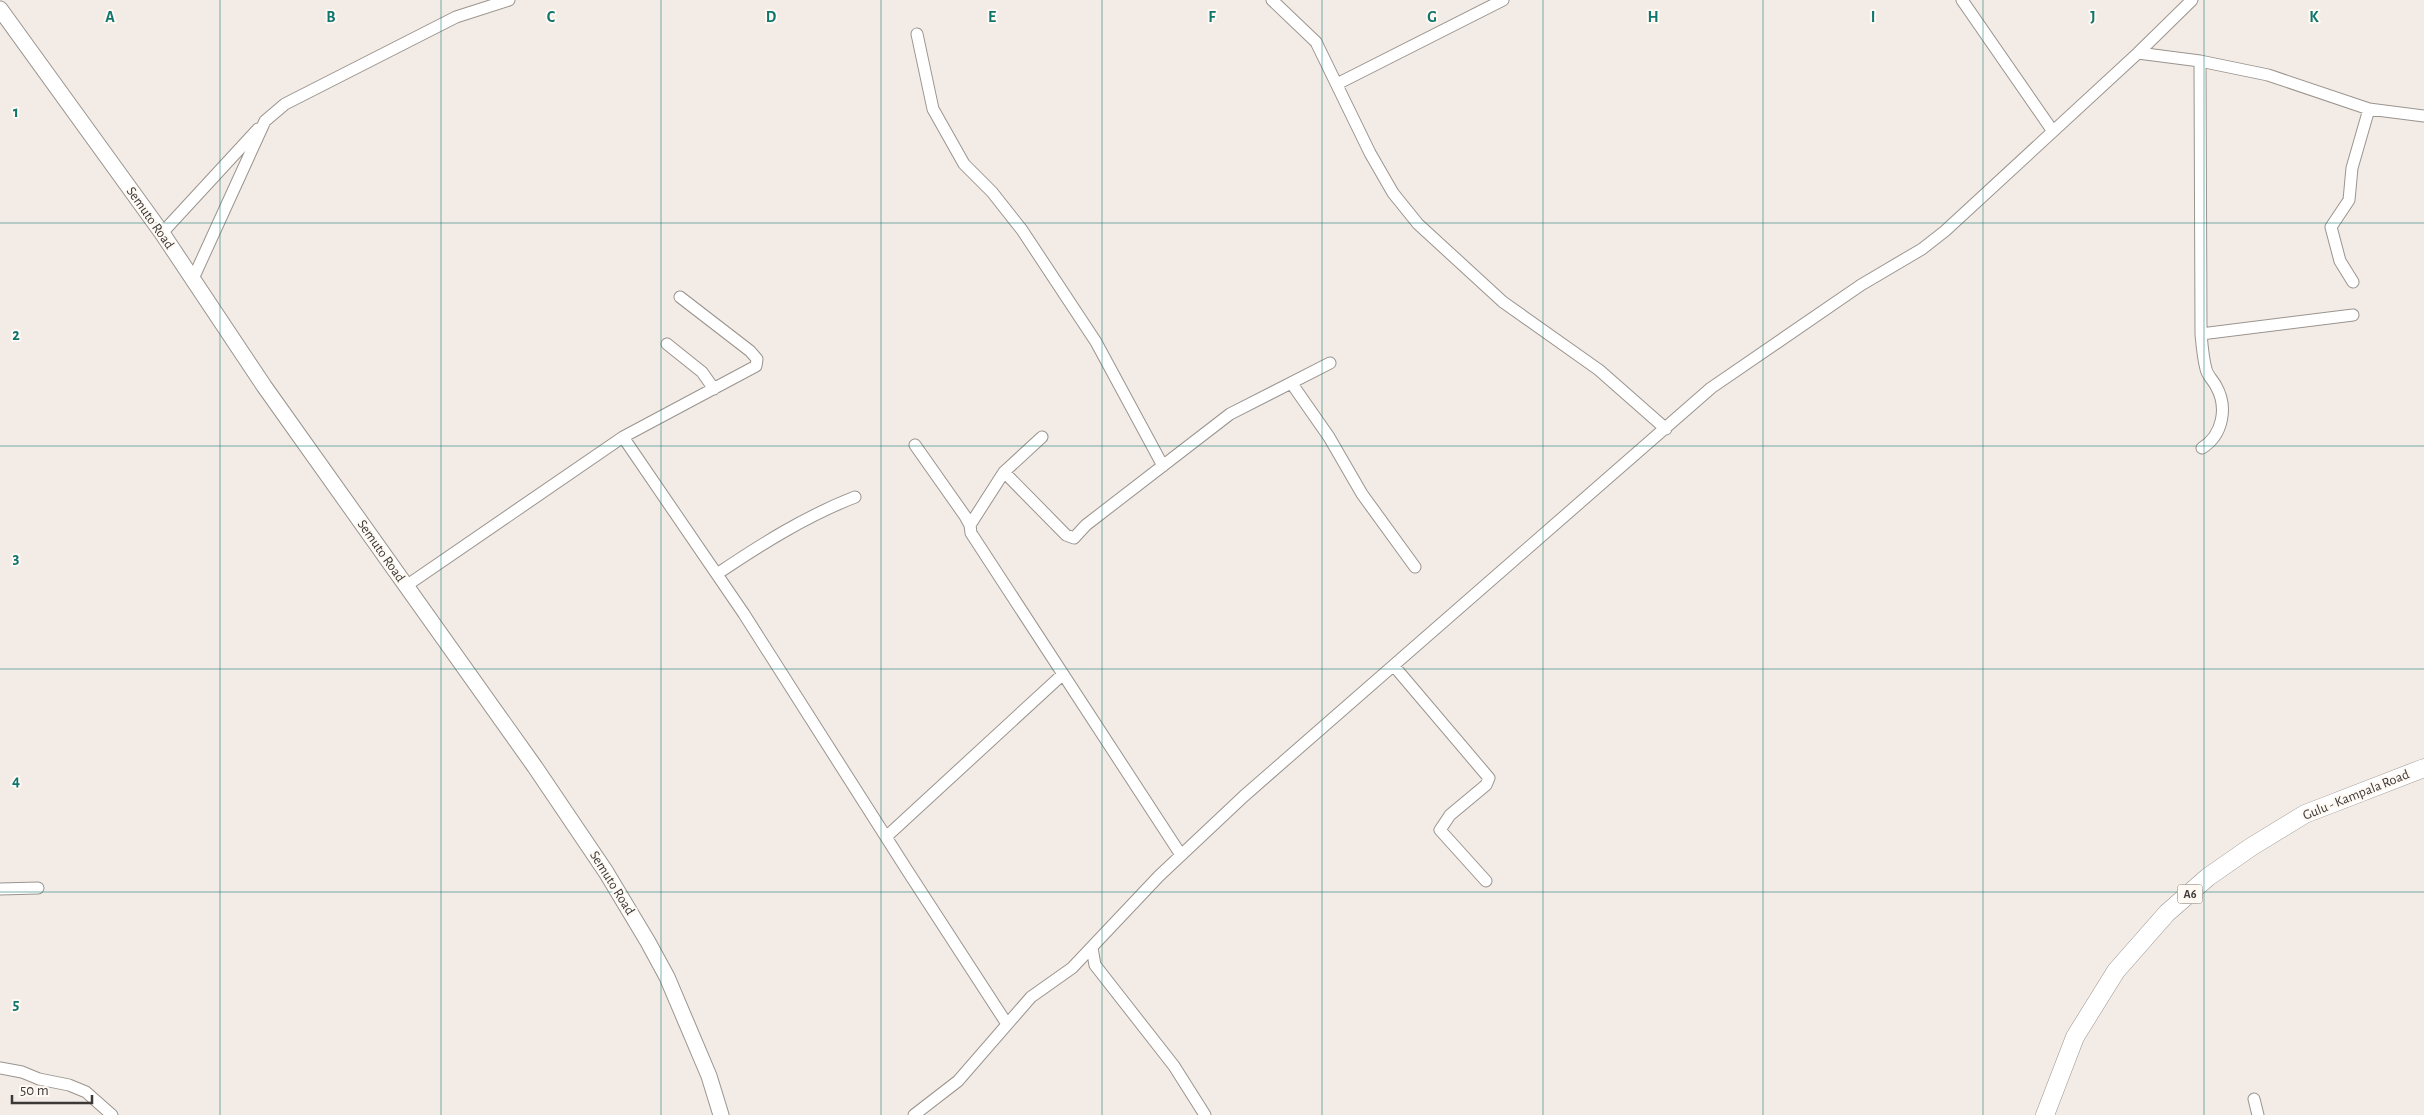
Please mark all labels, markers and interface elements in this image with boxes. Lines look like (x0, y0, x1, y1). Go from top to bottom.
text: A (105, 9, 115, 25)
text: B (326, 9, 336, 25)
text: C (547, 9, 556, 25)
text: D (766, 9, 777, 25)
text: E (988, 9, 996, 25)
text: F (1208, 9, 1216, 25)
text: G (1427, 9, 1437, 25)
text: H (1647, 9, 1659, 25)
text: I (1871, 9, 1875, 25)
text: J (2090, 9, 2096, 25)
text: K (2309, 9, 2319, 25)
text: 1 (13, 104, 19, 120)
street label: Semuto Road (123, 184, 177, 252)
text: 2 (12, 327, 20, 343)
street label: Semuto Road (354, 517, 408, 585)
text: 3 (13, 550, 20, 566)
street label: Gulu - Kampala Road (2301, 767, 2411, 823)
text: 4 (12, 773, 20, 789)
street label: Semuto Road (587, 849, 637, 917)
road number: A6 (2178, 884, 2202, 904)
text: 5 (13, 996, 20, 1012)
scale bar (12, 1072, 92, 1104)
text: 50 m (20, 1083, 49, 1098)

